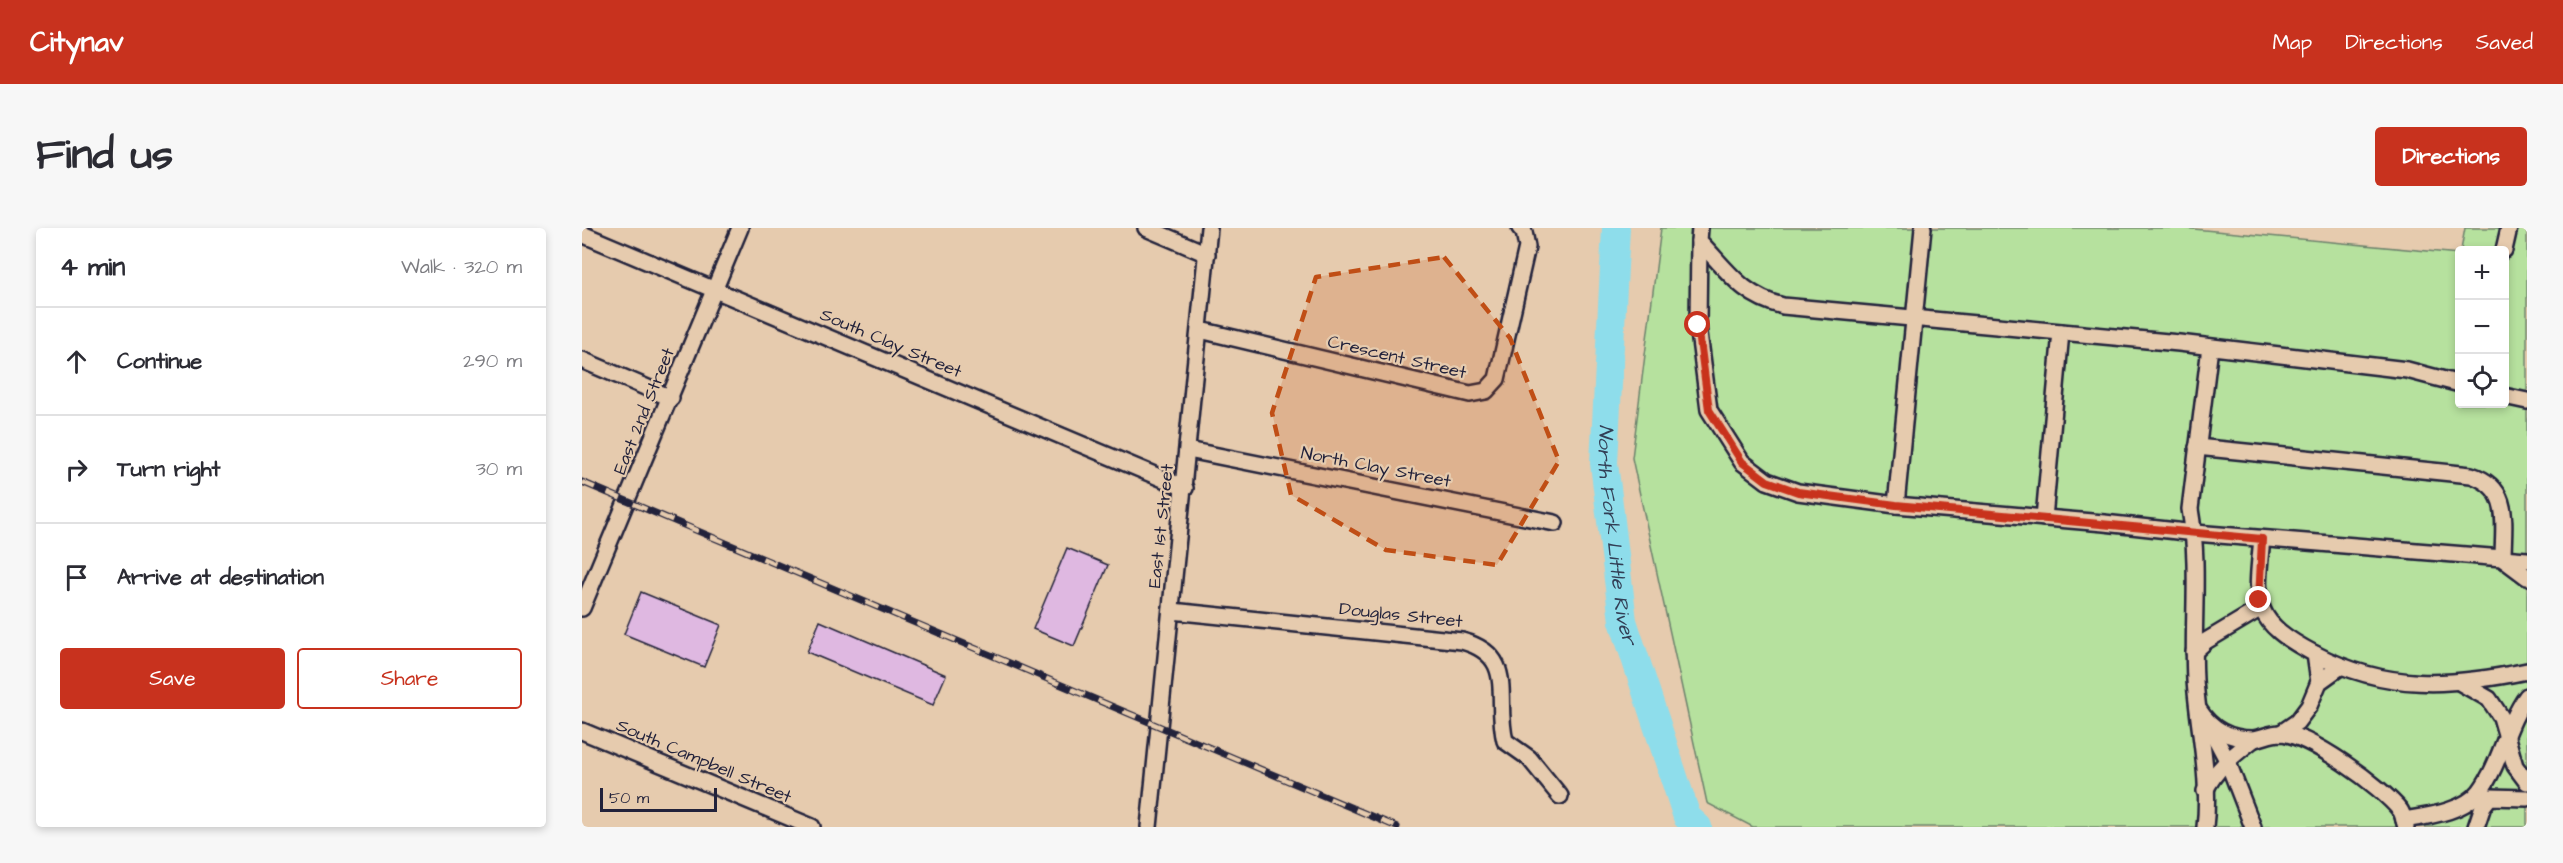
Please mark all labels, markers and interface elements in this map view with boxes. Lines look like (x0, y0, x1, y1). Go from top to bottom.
text: Citynav (30, 23, 124, 62)
text: Map (2272, 28, 2312, 57)
text: Directions (2345, 28, 2443, 57)
text: Saved (2476, 28, 2533, 57)
text: Find us (36, 127, 173, 185)
button: Directions (2375, 127, 2527, 186)
map controls (2455, 246, 2509, 408)
button: + (2455, 246, 2509, 300)
text: 4 min (60, 249, 125, 285)
text: Walk · 320 m (401, 253, 522, 281)
button: − (2455, 300, 2509, 354)
street label: South Clay Street (816, 302, 966, 385)
route start (1684, 311, 1710, 337)
street label: Crescent Street (1325, 329, 1469, 385)
street label: East 2nd Street (607, 343, 681, 478)
icon: ahead (60, 345, 93, 378)
text: Continue (117, 346, 202, 377)
text: 290 m (463, 347, 522, 375)
button: locate (2455, 354, 2509, 408)
water label: North Fork Little River (1590, 424, 1645, 651)
street label: North Clay Street (1299, 440, 1454, 495)
icon: right (60, 453, 93, 486)
text: Turn right (117, 454, 220, 485)
text: 30 m (476, 455, 522, 483)
street label: East 1st Street (1142, 462, 1180, 589)
icon: arrive (60, 561, 93, 594)
text: Arrive at destination (117, 562, 324, 593)
route end (2245, 586, 2271, 612)
street label: Douglas Street (1338, 596, 1465, 635)
button: Save (60, 648, 285, 709)
button: Share (297, 648, 522, 709)
street label: South Campbell Street (612, 713, 796, 810)
scale bar (600, 785, 717, 812)
text: 50 m (609, 787, 649, 809)

